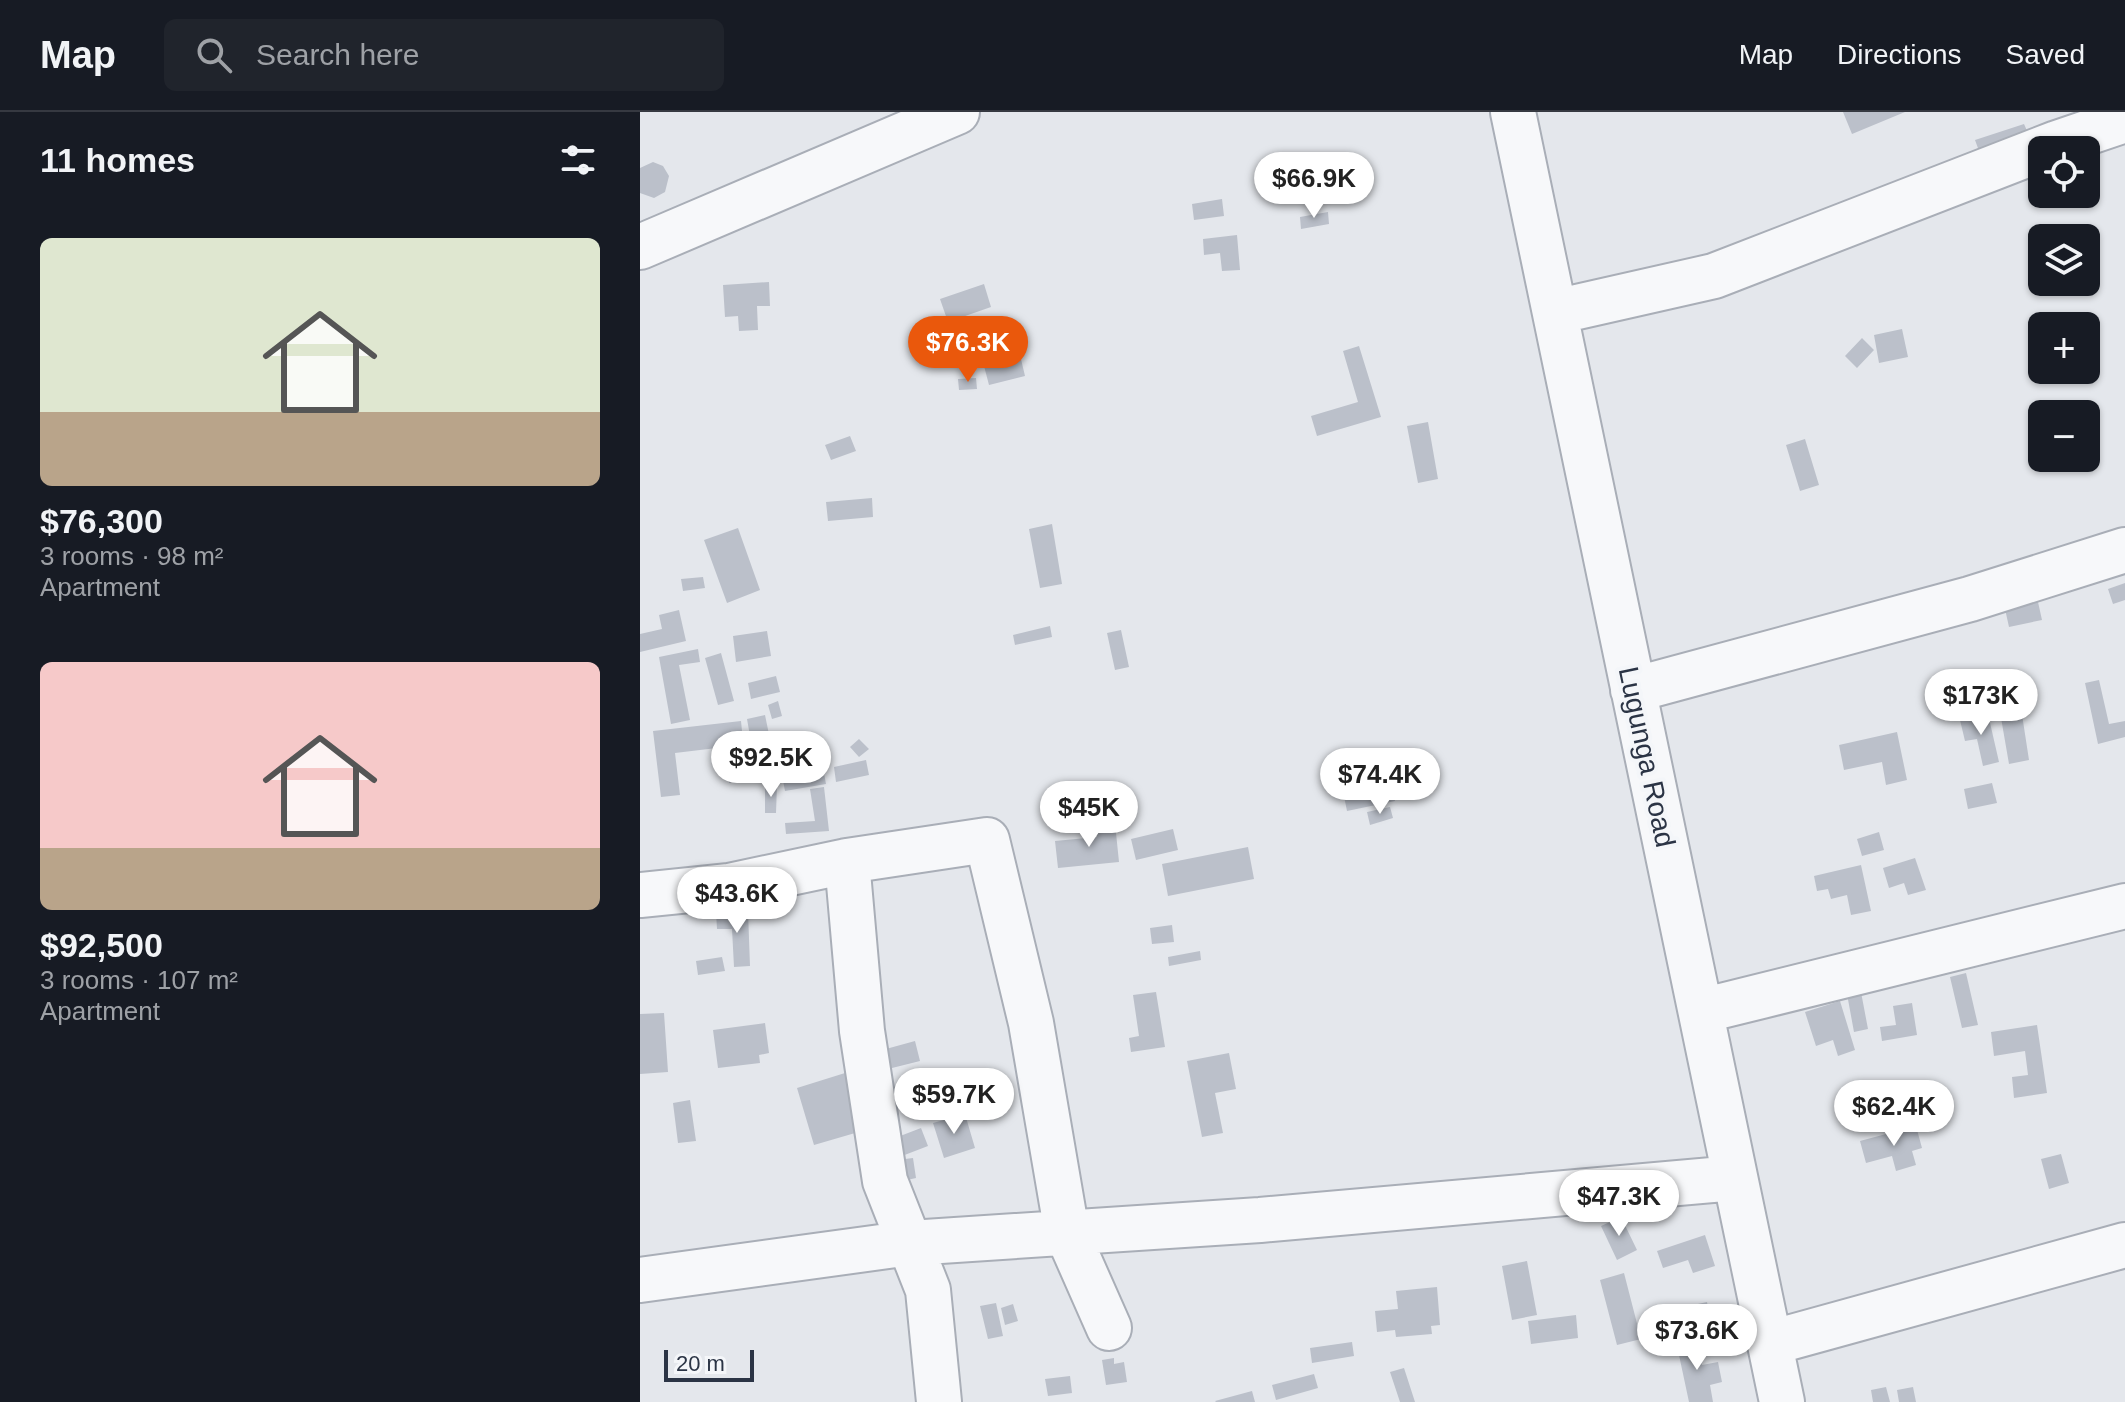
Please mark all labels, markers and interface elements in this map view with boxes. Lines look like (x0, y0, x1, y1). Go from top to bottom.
search box (164, 19, 724, 91)
icon: search (192, 33, 236, 77)
text: Map (40, 34, 116, 76)
text: Search here (256, 38, 419, 71)
text: Map (1739, 39, 1793, 70)
text: Directions (1837, 39, 1962, 70)
text: Saved (2006, 39, 2085, 70)
map controls (2028, 136, 2100, 472)
button: locate (2028, 136, 2100, 208)
icon: filters (556, 138, 600, 182)
text: 11 homes (40, 141, 195, 179)
pin: $66.9K (1249, 152, 1379, 220)
text: $66.9K (1272, 163, 1356, 193)
button: layers (2028, 224, 2100, 296)
icon: home (248, 290, 392, 434)
button: + (2028, 312, 2100, 384)
pin: $76.3K (903, 316, 1033, 384)
text: $76.3K (926, 327, 1010, 357)
button: − (2028, 400, 2100, 472)
text: $76,300 (40, 502, 163, 540)
text: 3 rooms · 98 m² (40, 541, 224, 571)
text: Apartment (40, 572, 160, 602)
street label: Lugunga Road (1613, 664, 1681, 850)
pin: $173K (1925, 669, 2037, 737)
text: $173K (1943, 680, 2019, 710)
icon: home (248, 714, 392, 858)
pin: $92.5K (706, 731, 836, 799)
text: $92.5K (729, 742, 813, 772)
pin: $74.4K (1315, 748, 1445, 816)
text: $74.4K (1338, 759, 1422, 789)
pin: $45K (1042, 781, 1136, 849)
text: $45K (1058, 792, 1120, 822)
pin: $43.6K (672, 867, 802, 935)
text: $43.6K (695, 878, 779, 908)
text: $92,500 (40, 926, 163, 964)
text: 3 rooms · 107 m² (40, 965, 238, 995)
text: Apartment (40, 996, 160, 1026)
pin: $59.7K (889, 1068, 1019, 1136)
text: $59.7K (912, 1079, 996, 1109)
pin: $62.4K (1829, 1080, 1959, 1148)
text: $62.4K (1852, 1091, 1936, 1121)
pin: $47.3K (1554, 1170, 1684, 1238)
text: $47.3K (1577, 1181, 1661, 1211)
pin: $73.6K (1632, 1304, 1762, 1372)
text: $73.6K (1655, 1315, 1739, 1345)
scale bar (664, 1346, 754, 1382)
text: 20 m (676, 1351, 725, 1376)

